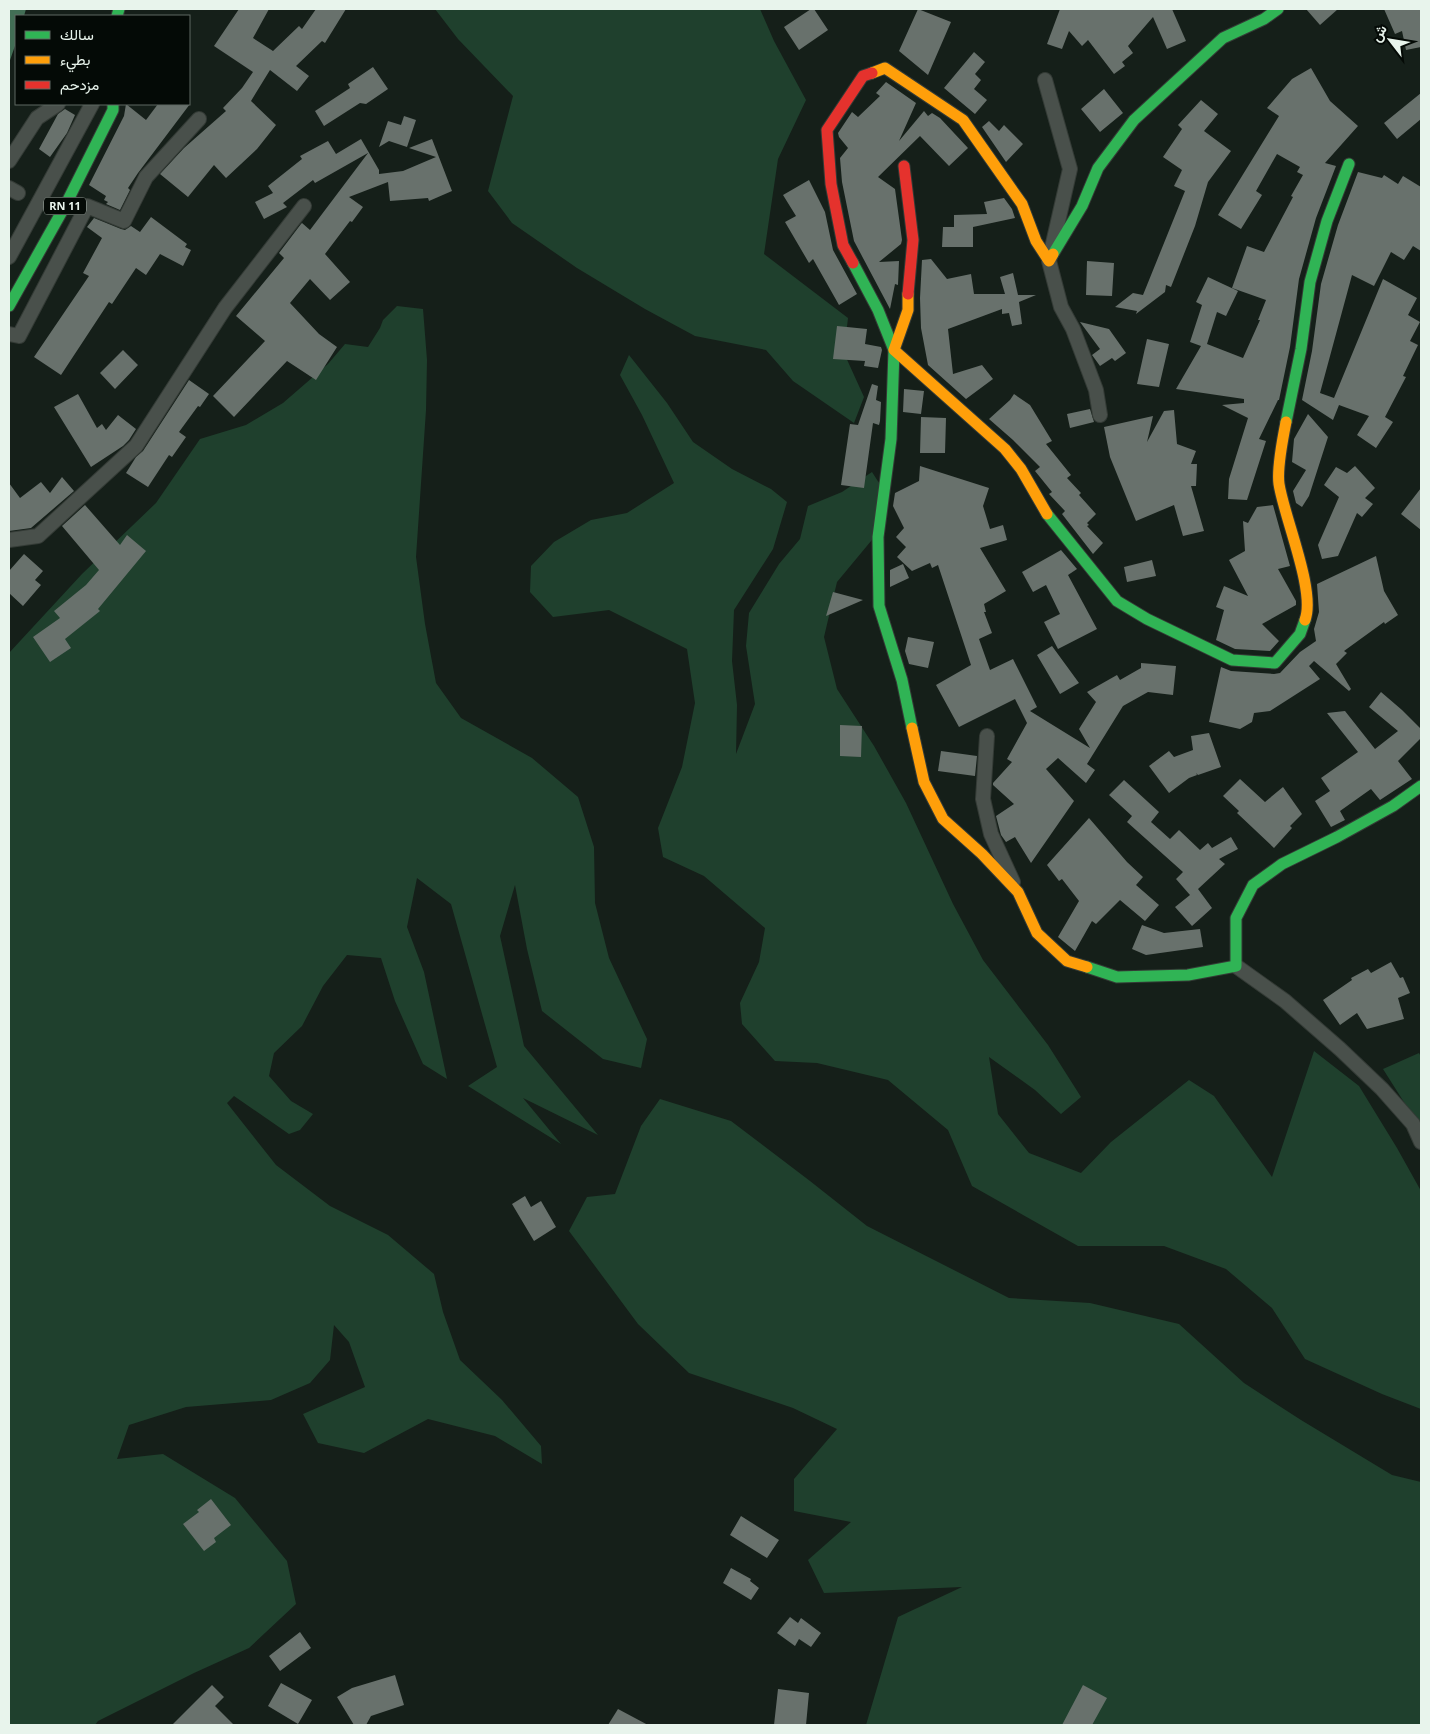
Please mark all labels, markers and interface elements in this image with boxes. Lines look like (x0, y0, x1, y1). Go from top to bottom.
legend (15, 15, 190, 105)
north arrow (1365, 15, 1415, 65)
text: ش (1366, 21, 1391, 45)
text: سالك (60, 24, 94, 44)
text: بطيء (60, 49, 90, 73)
text: مزدحم (60, 74, 99, 95)
road number: RN 11 (44, 198, 86, 215)

